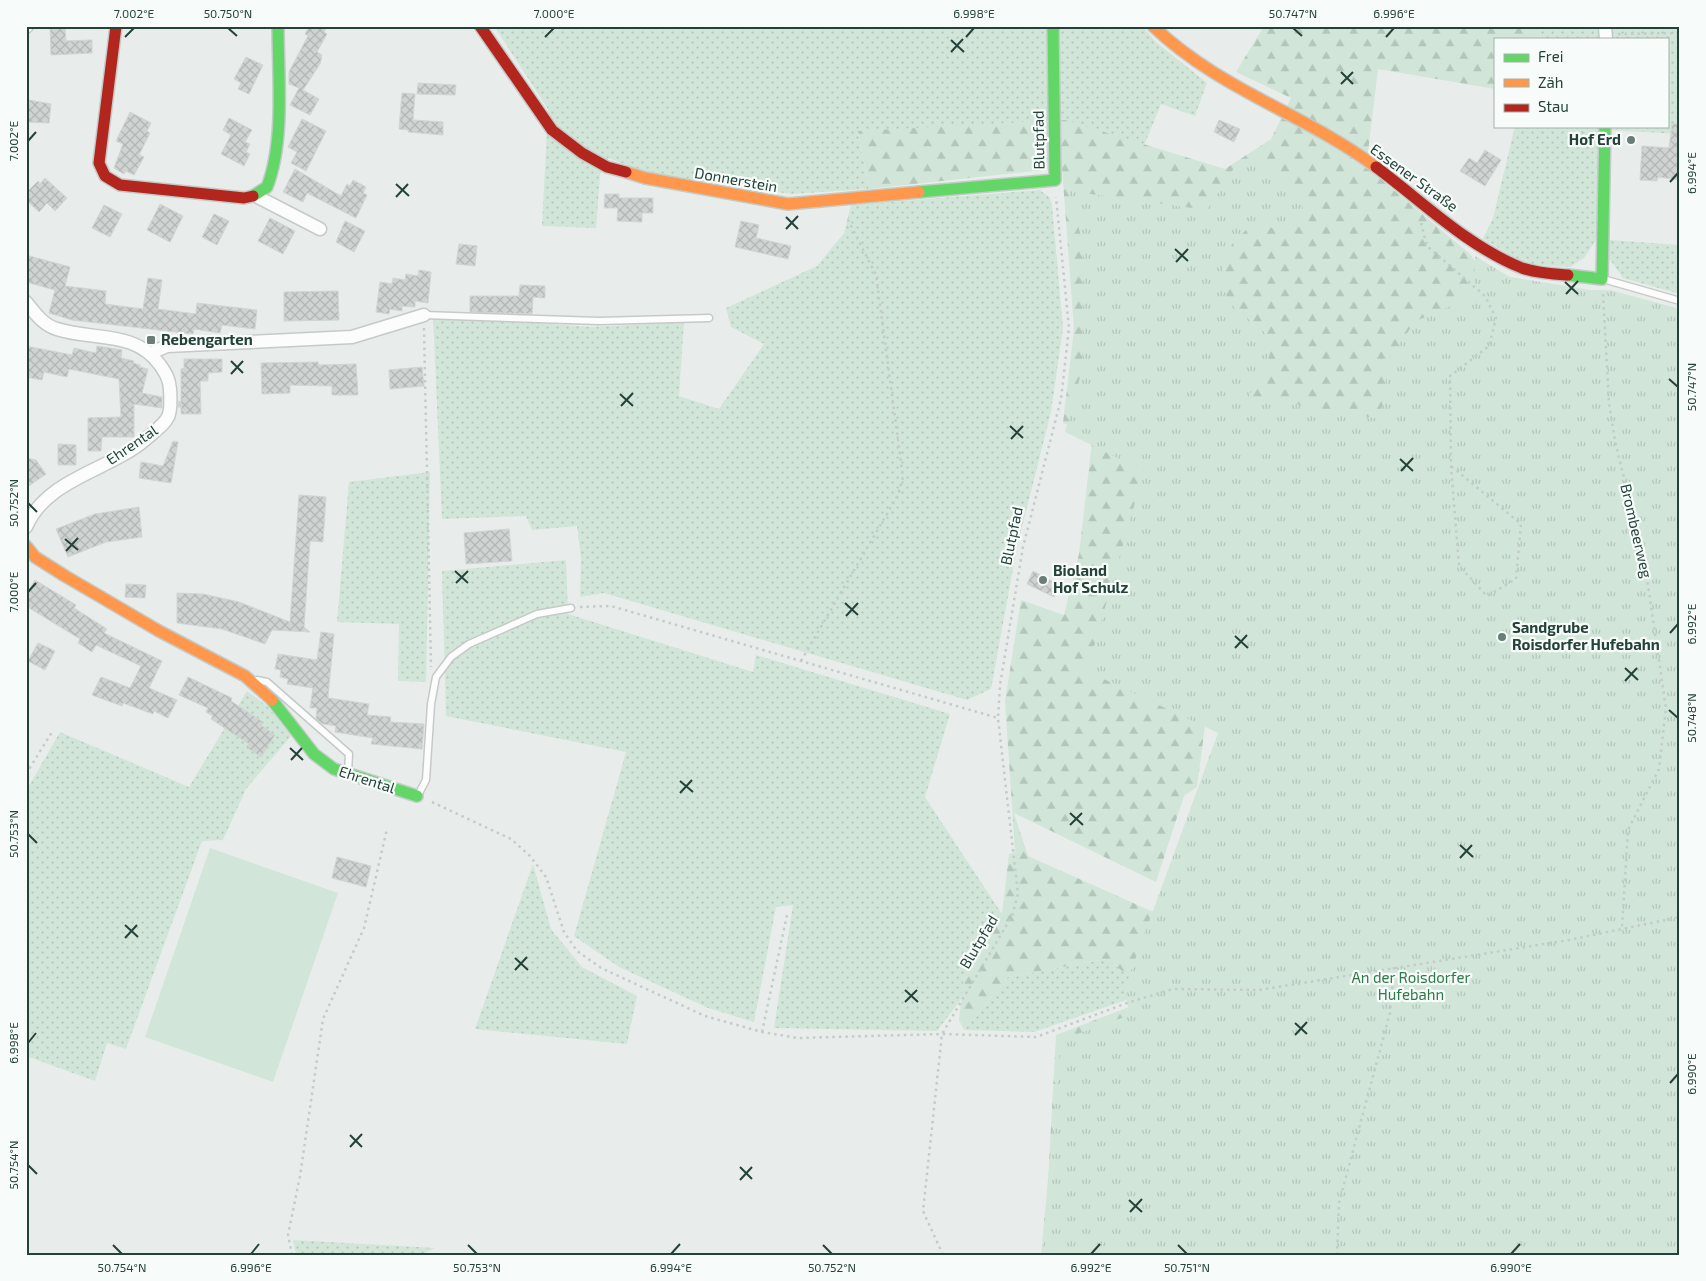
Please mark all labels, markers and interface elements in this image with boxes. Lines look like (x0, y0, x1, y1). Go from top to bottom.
text: 7.002°E (114, 6, 155, 20)
text: 50.750°N (204, 6, 252, 20)
text: 7.000°E (533, 6, 575, 20)
text: 6.998°E (953, 6, 995, 20)
text: 50.747°N (1269, 6, 1317, 20)
text: 6.996°E (1373, 6, 1415, 20)
legend (1494, 38, 1668, 128)
text: Frei (1538, 47, 1563, 65)
text: Zäh (1538, 73, 1563, 91)
text: Stau (1538, 97, 1569, 115)
street label: Blutpfad (1028, 110, 1048, 170)
text: 7.002°E (6, 120, 20, 161)
place label: Hof Erd (1569, 130, 1621, 148)
marker: Hof Erd (1625, 134, 1637, 146)
street label: Essener Straße (1367, 139, 1462, 215)
text: 6.994°E (1684, 152, 1698, 194)
street label: Donnerstein (693, 163, 779, 195)
place label: Rebengarten (161, 330, 253, 348)
marker: Rebengarten (145, 334, 157, 346)
text: 50.747°N (1684, 363, 1698, 411)
street label: Ehrental (102, 420, 161, 468)
text: 50.752°N (6, 479, 20, 527)
street label: Brombeerweg (1617, 482, 1657, 580)
street label: Blutpfad (996, 505, 1026, 567)
place label: Bioland Hof Schulz (1053, 561, 1128, 596)
text: 7.000°E (6, 571, 20, 613)
marker: Bioland Hof Schulz (1037, 574, 1049, 586)
text: 6.992°E (1684, 603, 1698, 645)
place label: Sandgrube Roisdorfer Hufebahn (1512, 618, 1660, 653)
marker: Sandgrube Roisdorfer Hufebahn (1496, 631, 1508, 643)
text: 50.748°N (1684, 693, 1698, 743)
street label: Ehrental (337, 762, 398, 797)
text: 50.753°N (6, 810, 20, 858)
street label: Blutpfad (955, 911, 1001, 972)
park label: An der Roisdorfer Hufebahn (1352, 968, 1470, 1003)
text: 6.998°E (6, 1022, 20, 1064)
text: 6.990°E (1684, 1053, 1698, 1095)
text: 50.754°N (6, 1141, 20, 1189)
text: 50.754°N (98, 1260, 146, 1274)
text: 6.996°E (230, 1260, 272, 1274)
text: 50.753°N (453, 1260, 501, 1274)
text: 6.994°E (650, 1260, 692, 1274)
text: 50.752°N (808, 1260, 856, 1274)
text: 6.992°E (1070, 1260, 1112, 1274)
text: 50.751°N (1164, 1260, 1210, 1274)
text: 6.990°E (1490, 1260, 1532, 1274)

